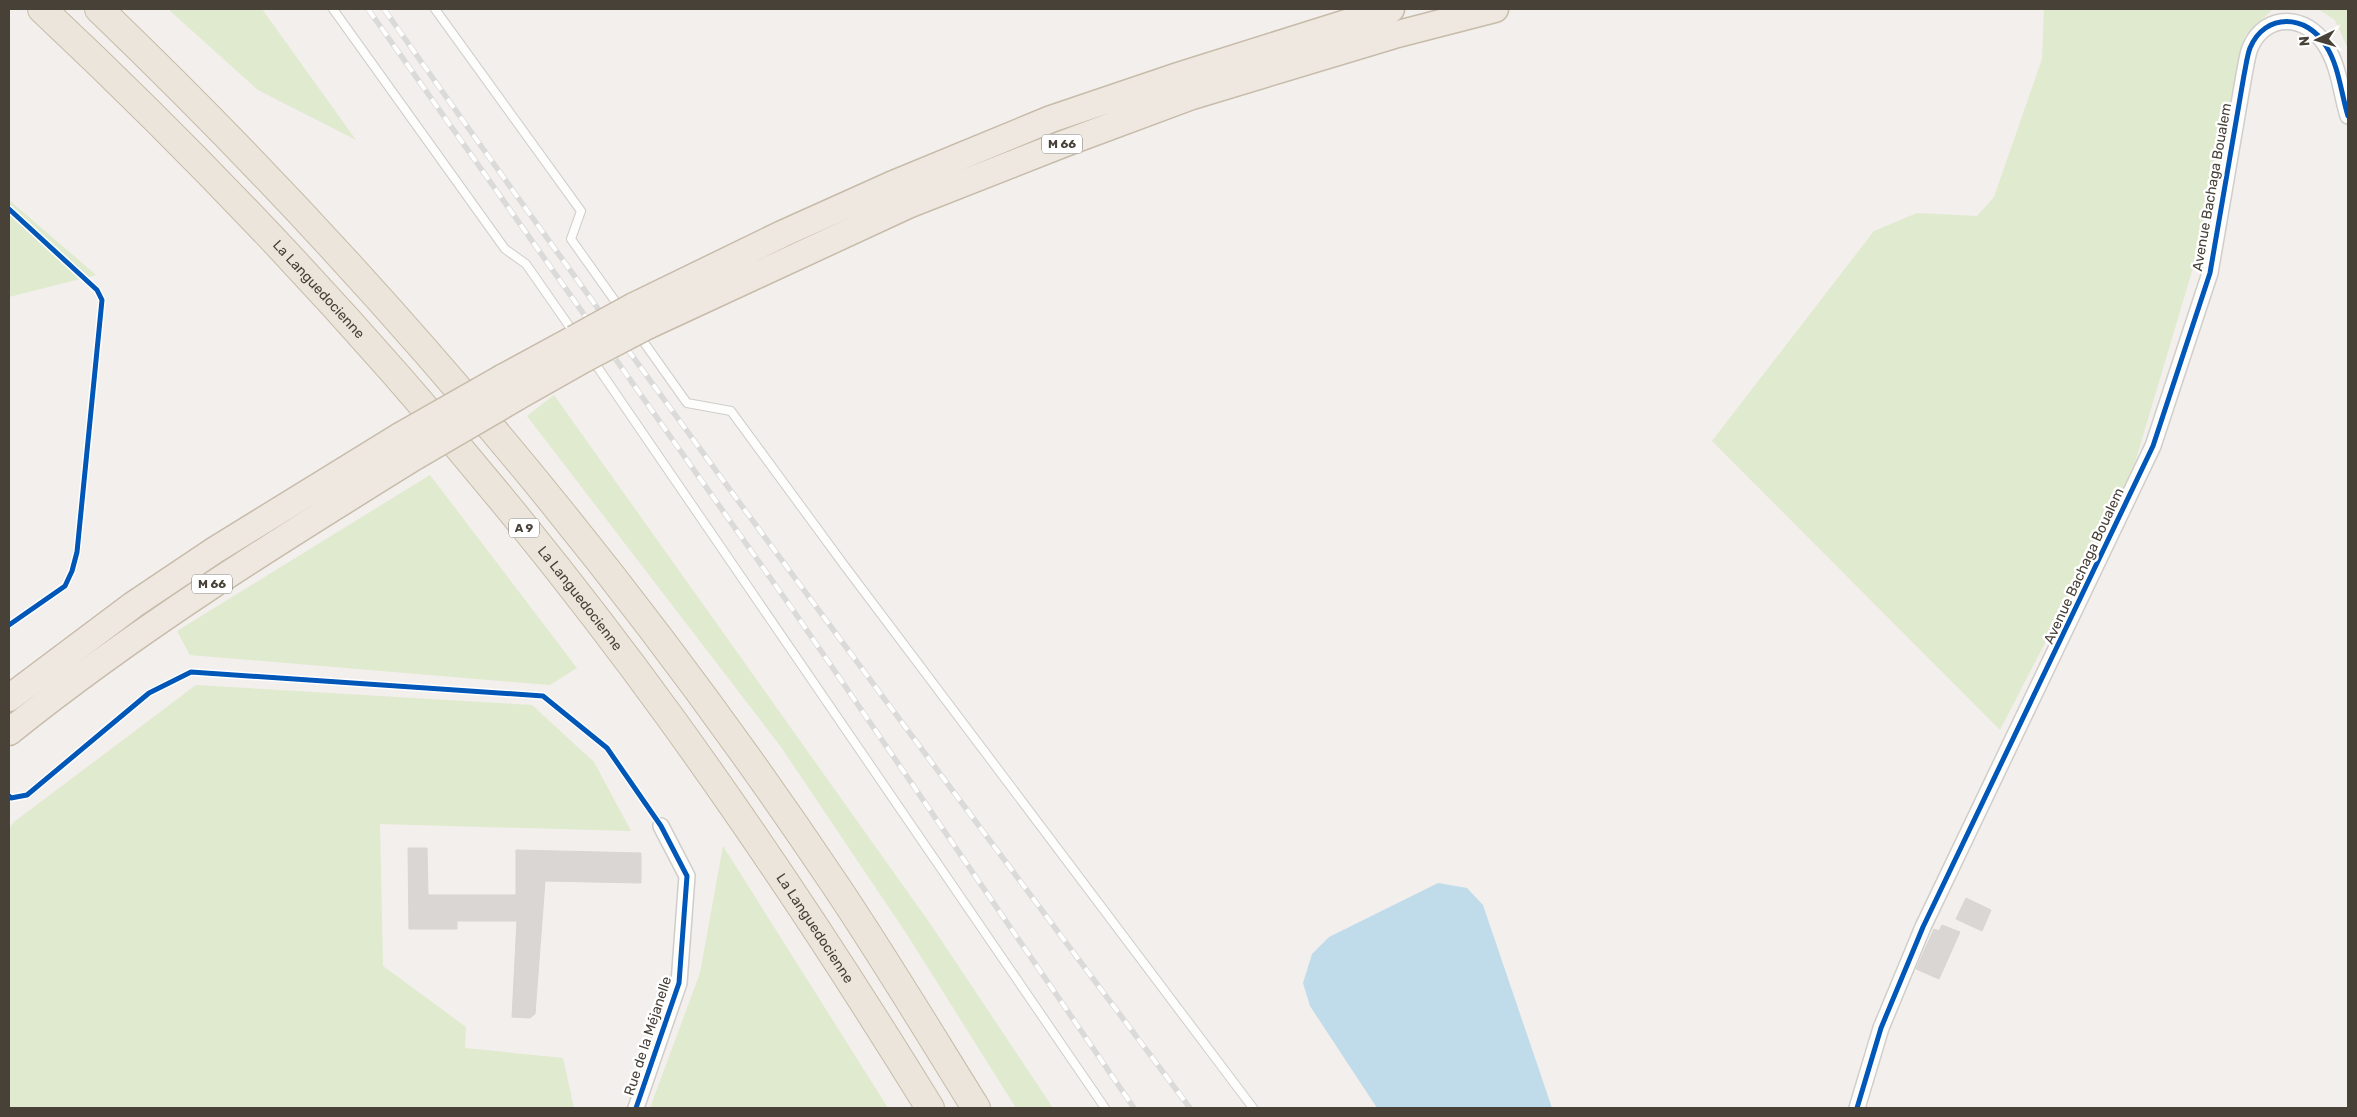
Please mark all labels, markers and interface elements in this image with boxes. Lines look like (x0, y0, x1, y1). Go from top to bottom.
north arrow (2292, 15, 2342, 65)
text: N (2296, 35, 2313, 47)
street label: Avenue Bachaga Boualem (2189, 102, 2235, 272)
road number: M 66 (1042, 134, 1082, 154)
street label: La Languedocienne (269, 236, 369, 342)
street label: Avenue Bachaga Boualem (2040, 485, 2128, 647)
road number: A 9 (509, 518, 539, 538)
street label: La Languedocienne (534, 542, 626, 654)
road number: M 66 (192, 574, 232, 594)
street label: La Languedocienne (773, 870, 858, 986)
street label: Rue de la Méjanelle (621, 974, 675, 1098)

